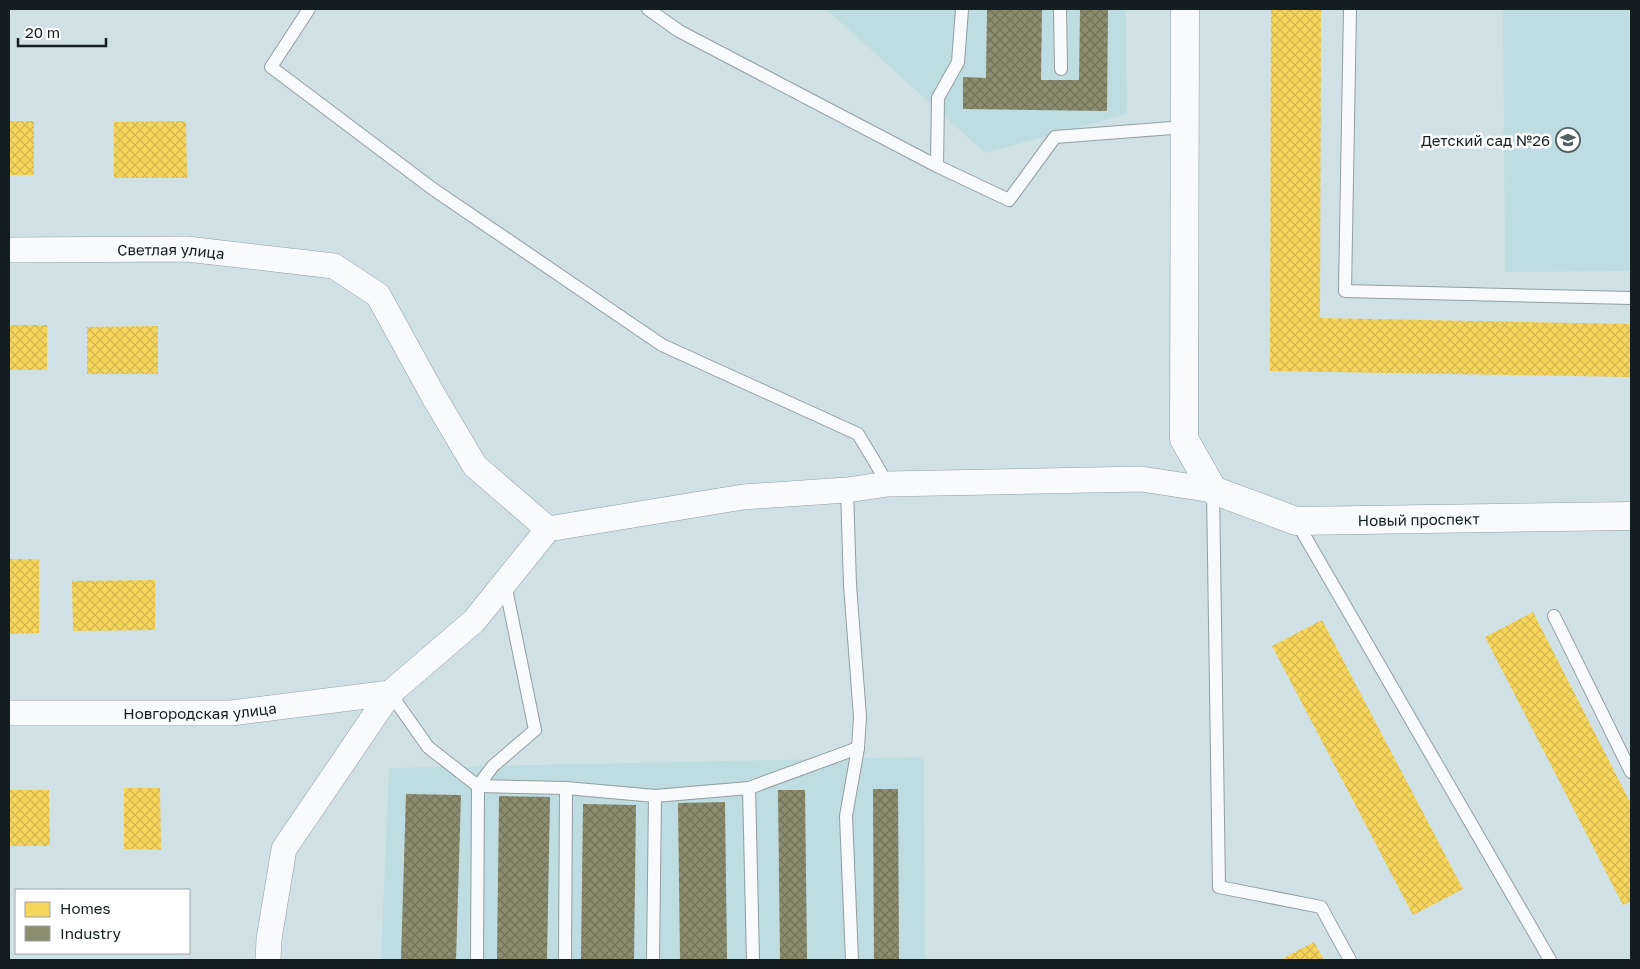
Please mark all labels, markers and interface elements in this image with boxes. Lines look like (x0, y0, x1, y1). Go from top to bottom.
scale bar (18, 15, 105, 47)
text: 20 m (25, 23, 60, 41)
school or university icon: Детский сад №26 (1555, 127, 1581, 153)
place label: Детский сад №26 (1421, 131, 1550, 149)
street label: Светлая улица (117, 240, 226, 262)
street label: Новый проспект (1358, 509, 1480, 529)
street label: Новгородская улица (123, 698, 277, 722)
legend (15, 889, 190, 954)
text: Homes (60, 899, 110, 917)
text: Industry (60, 924, 121, 942)

